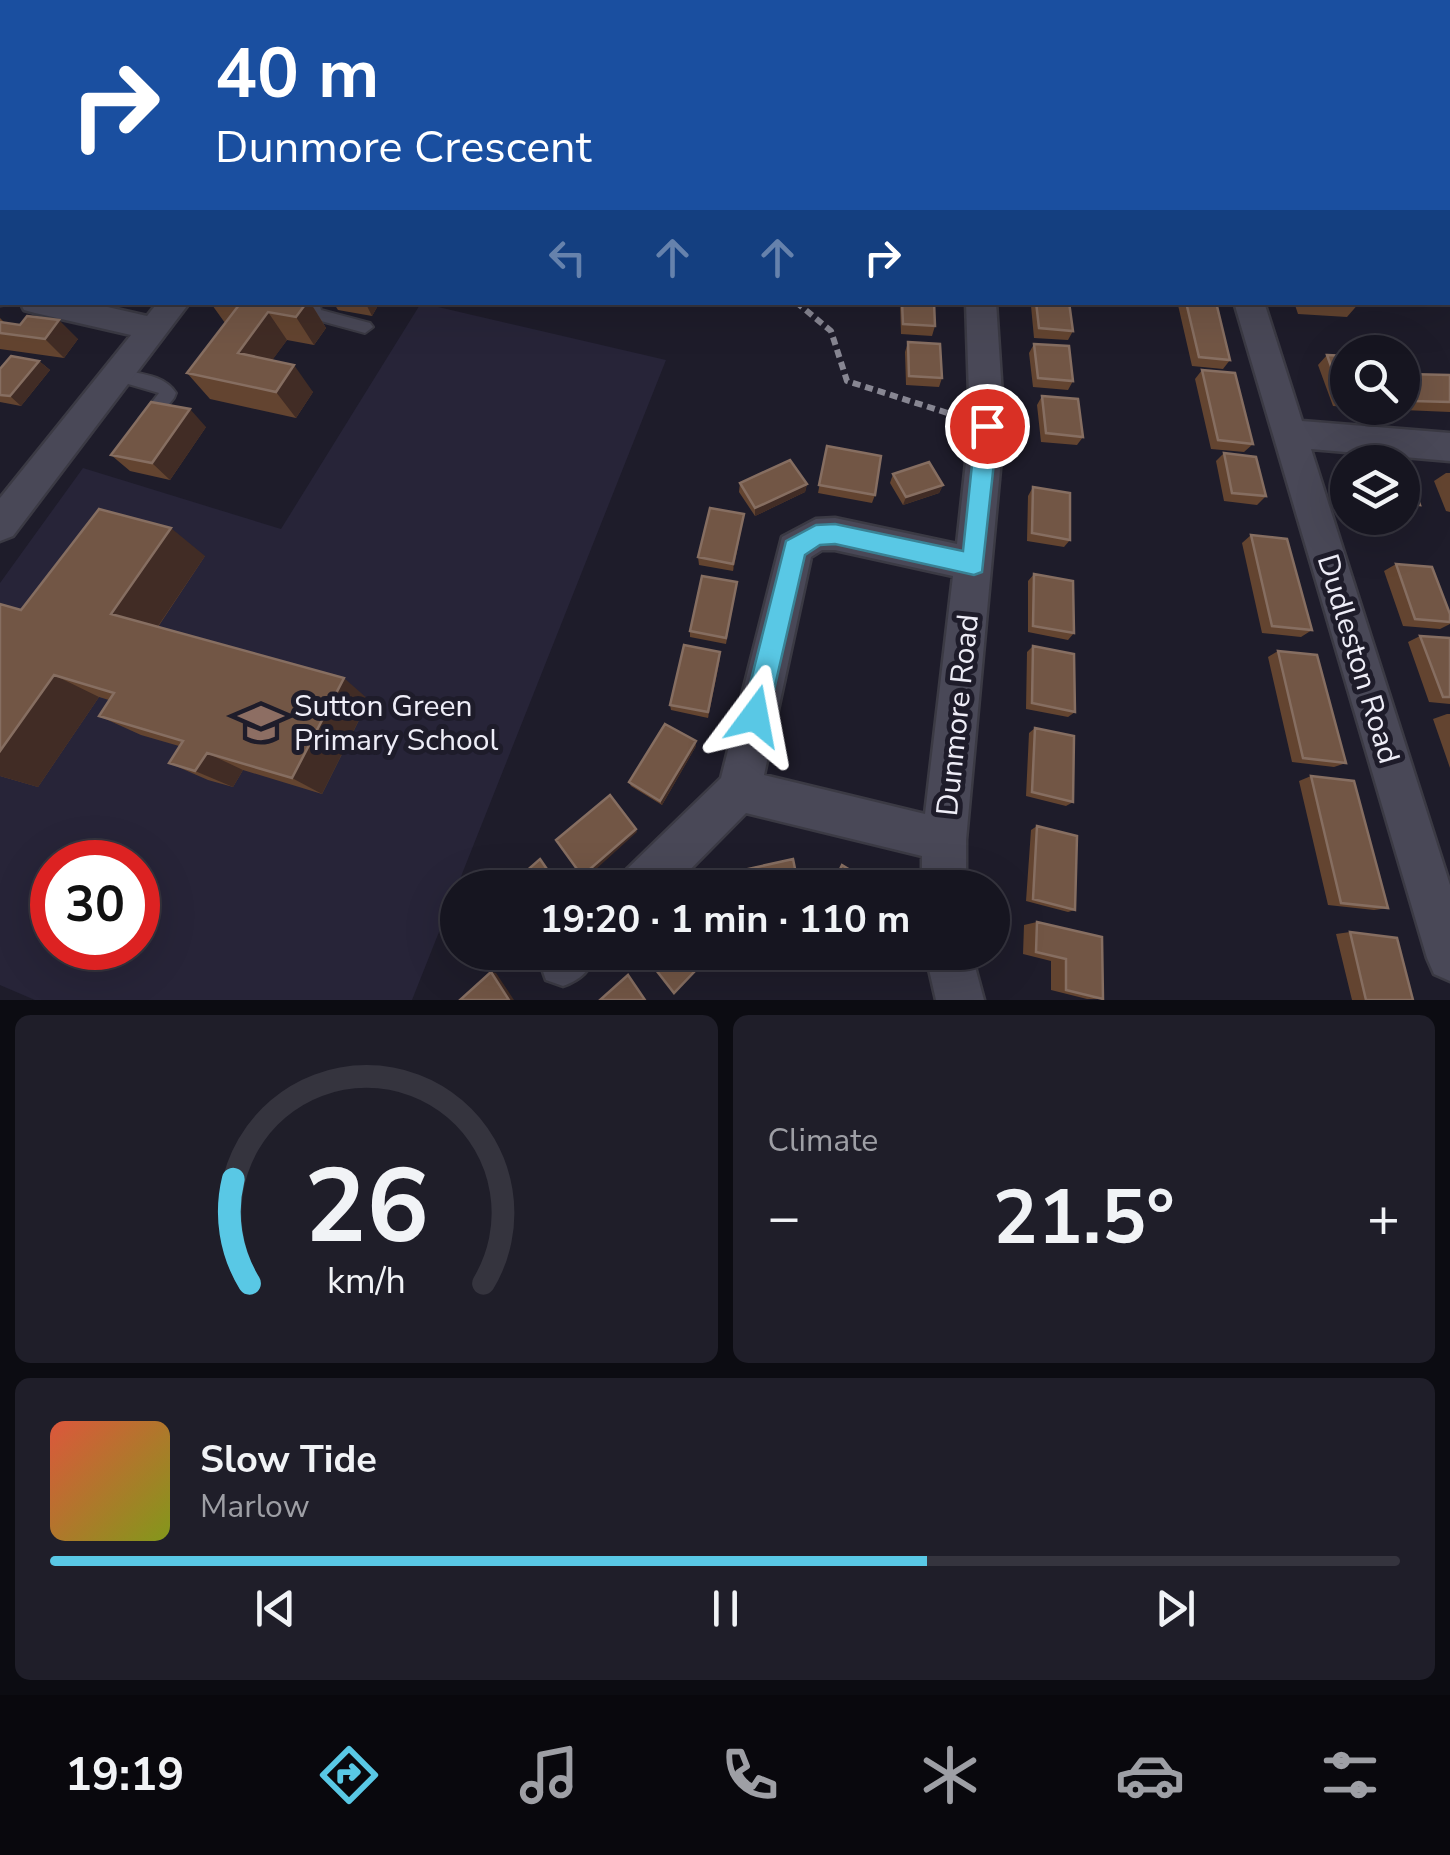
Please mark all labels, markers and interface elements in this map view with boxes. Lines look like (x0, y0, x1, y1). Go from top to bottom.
text: 40 m (215, 26, 379, 122)
icon: right (50, 40, 180, 170)
text: Dunmore Crescent (215, 117, 591, 178)
icon: left (540, 230, 595, 285)
icon: ahead (645, 230, 700, 285)
icon: ahead (750, 230, 805, 285)
icon: right (855, 230, 910, 285)
map controls (1330, 335, 1420, 535)
button: search (1330, 335, 1420, 425)
pin (945, 384, 1030, 469)
icon: arrive (960, 399, 1015, 454)
button: layers (1330, 445, 1420, 535)
street label: Dudleston Road (1307, 549, 1409, 769)
street label: Dunmore Road (927, 612, 989, 818)
position arrow (703, 664, 807, 768)
place label: Sutton Green Primary School (294, 686, 498, 761)
school or university icon: Sutton Green Primary School (237, 699, 285, 747)
speed limit sign: 30 (30, 840, 160, 970)
text: 19:20 · 1 min · 110 m (540, 894, 910, 945)
text: Climate (768, 1119, 878, 1162)
text: 26 (304, 1136, 429, 1278)
text: 21.5° (993, 1167, 1175, 1269)
text: − (768, 1180, 801, 1255)
text: + (1367, 1180, 1400, 1255)
text: km/h (327, 1257, 406, 1306)
text: Slow Tide (200, 1434, 377, 1485)
text: Marlow (200, 1485, 310, 1528)
icon: previous (248, 1581, 303, 1636)
icon: pause (698, 1581, 753, 1636)
icon: next (1148, 1581, 1203, 1636)
icon: directions (314, 1740, 384, 1810)
icon: music (514, 1740, 584, 1810)
icon: phone (715, 1740, 785, 1810)
icon: climate (915, 1740, 985, 1810)
icon: car (1115, 1740, 1185, 1810)
icon: filters (1315, 1740, 1385, 1810)
text: 19:19 (65, 1745, 184, 1806)

